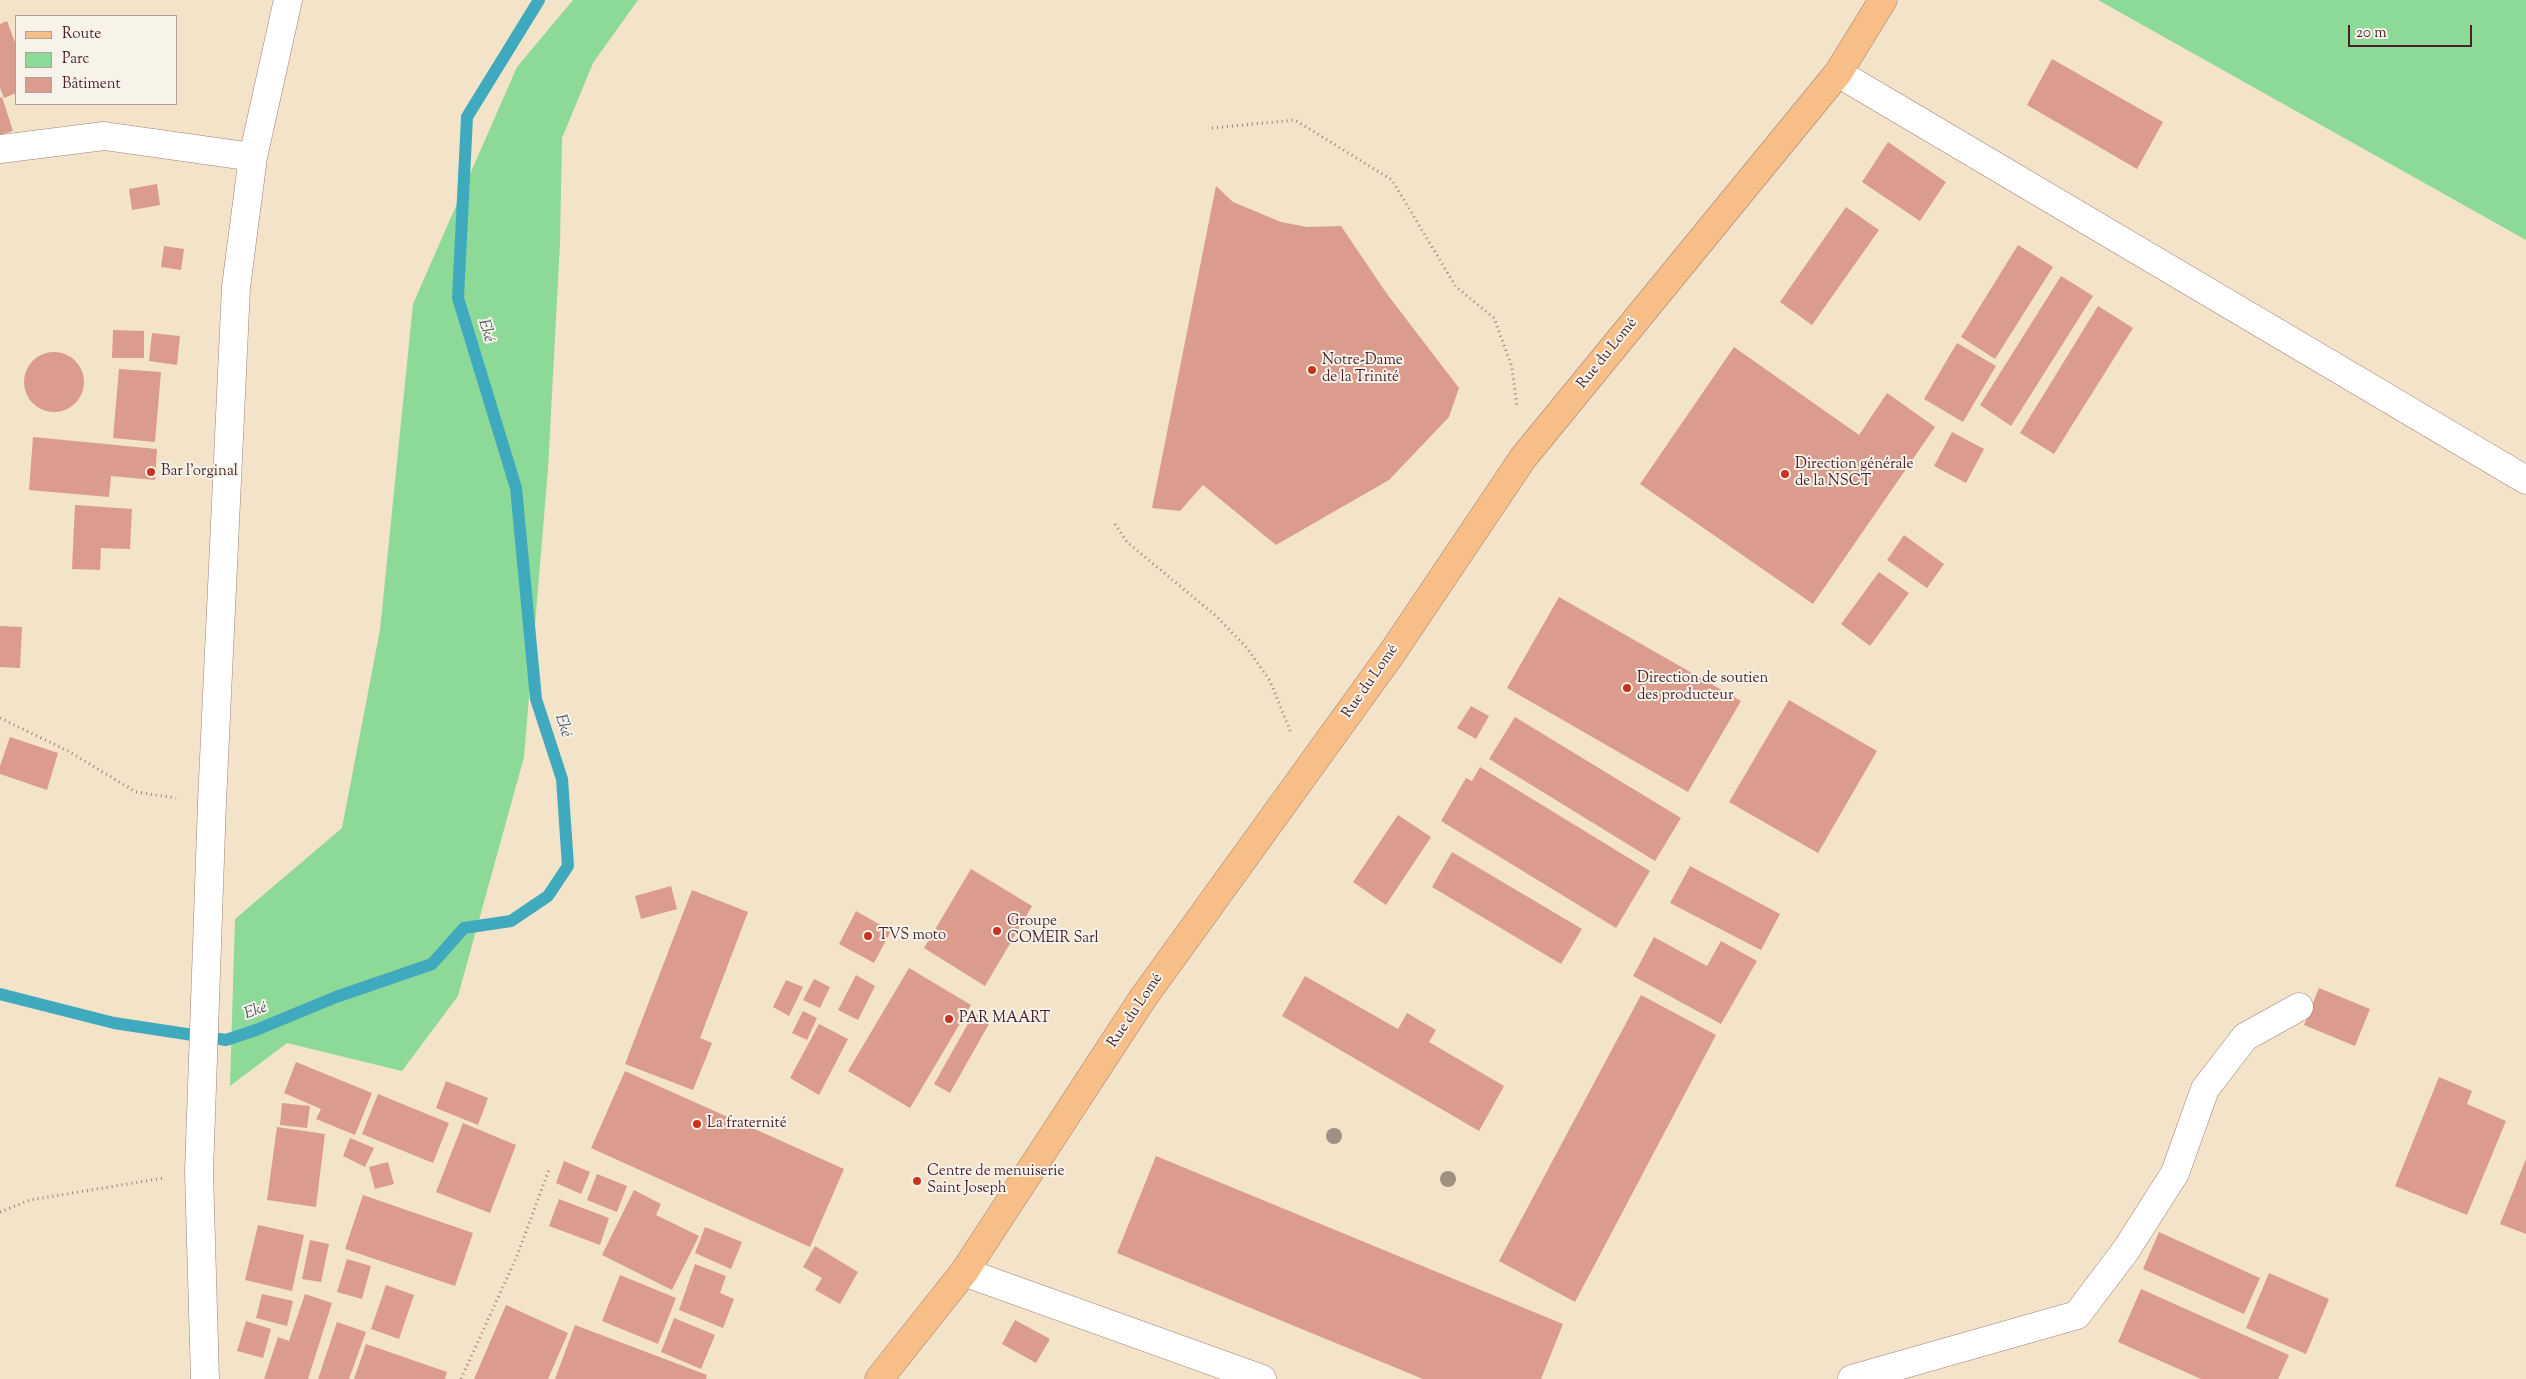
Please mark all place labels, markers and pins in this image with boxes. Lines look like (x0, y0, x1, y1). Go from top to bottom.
place label: Notre-Dame de la Trinité (1322, 352, 1403, 387)
marker: Notre-Dame de la Trinité (1306, 364, 1318, 376)
place label: Direction générale de la NSCT (1795, 456, 1913, 491)
place label: Bar l'orginal (161, 463, 238, 481)
marker: Bar l'orginal (145, 466, 157, 478)
marker: Direction générale de la NSCT (1779, 468, 1791, 480)
place label: Direction de soutien des producteur (1637, 670, 1768, 705)
marker: Direction de soutien des producteur (1621, 682, 1633, 694)
place label: Groupe COMEIR Sarl (1007, 913, 1099, 948)
marker: Groupe COMEIR Sarl (991, 925, 1003, 937)
place label: TVS moto (878, 927, 946, 945)
marker: TVS moto (862, 930, 874, 942)
place label: PAR MAART (959, 1010, 1050, 1028)
marker: PAR MAART (943, 1013, 955, 1025)
place label: La fraternité (707, 1115, 787, 1133)
marker: La fraternité (691, 1118, 703, 1130)
place label: Centre de menuiserie Saint Joseph (927, 1163, 1064, 1198)
marker: Centre de menuiserie Saint Joseph (911, 1175, 923, 1187)

